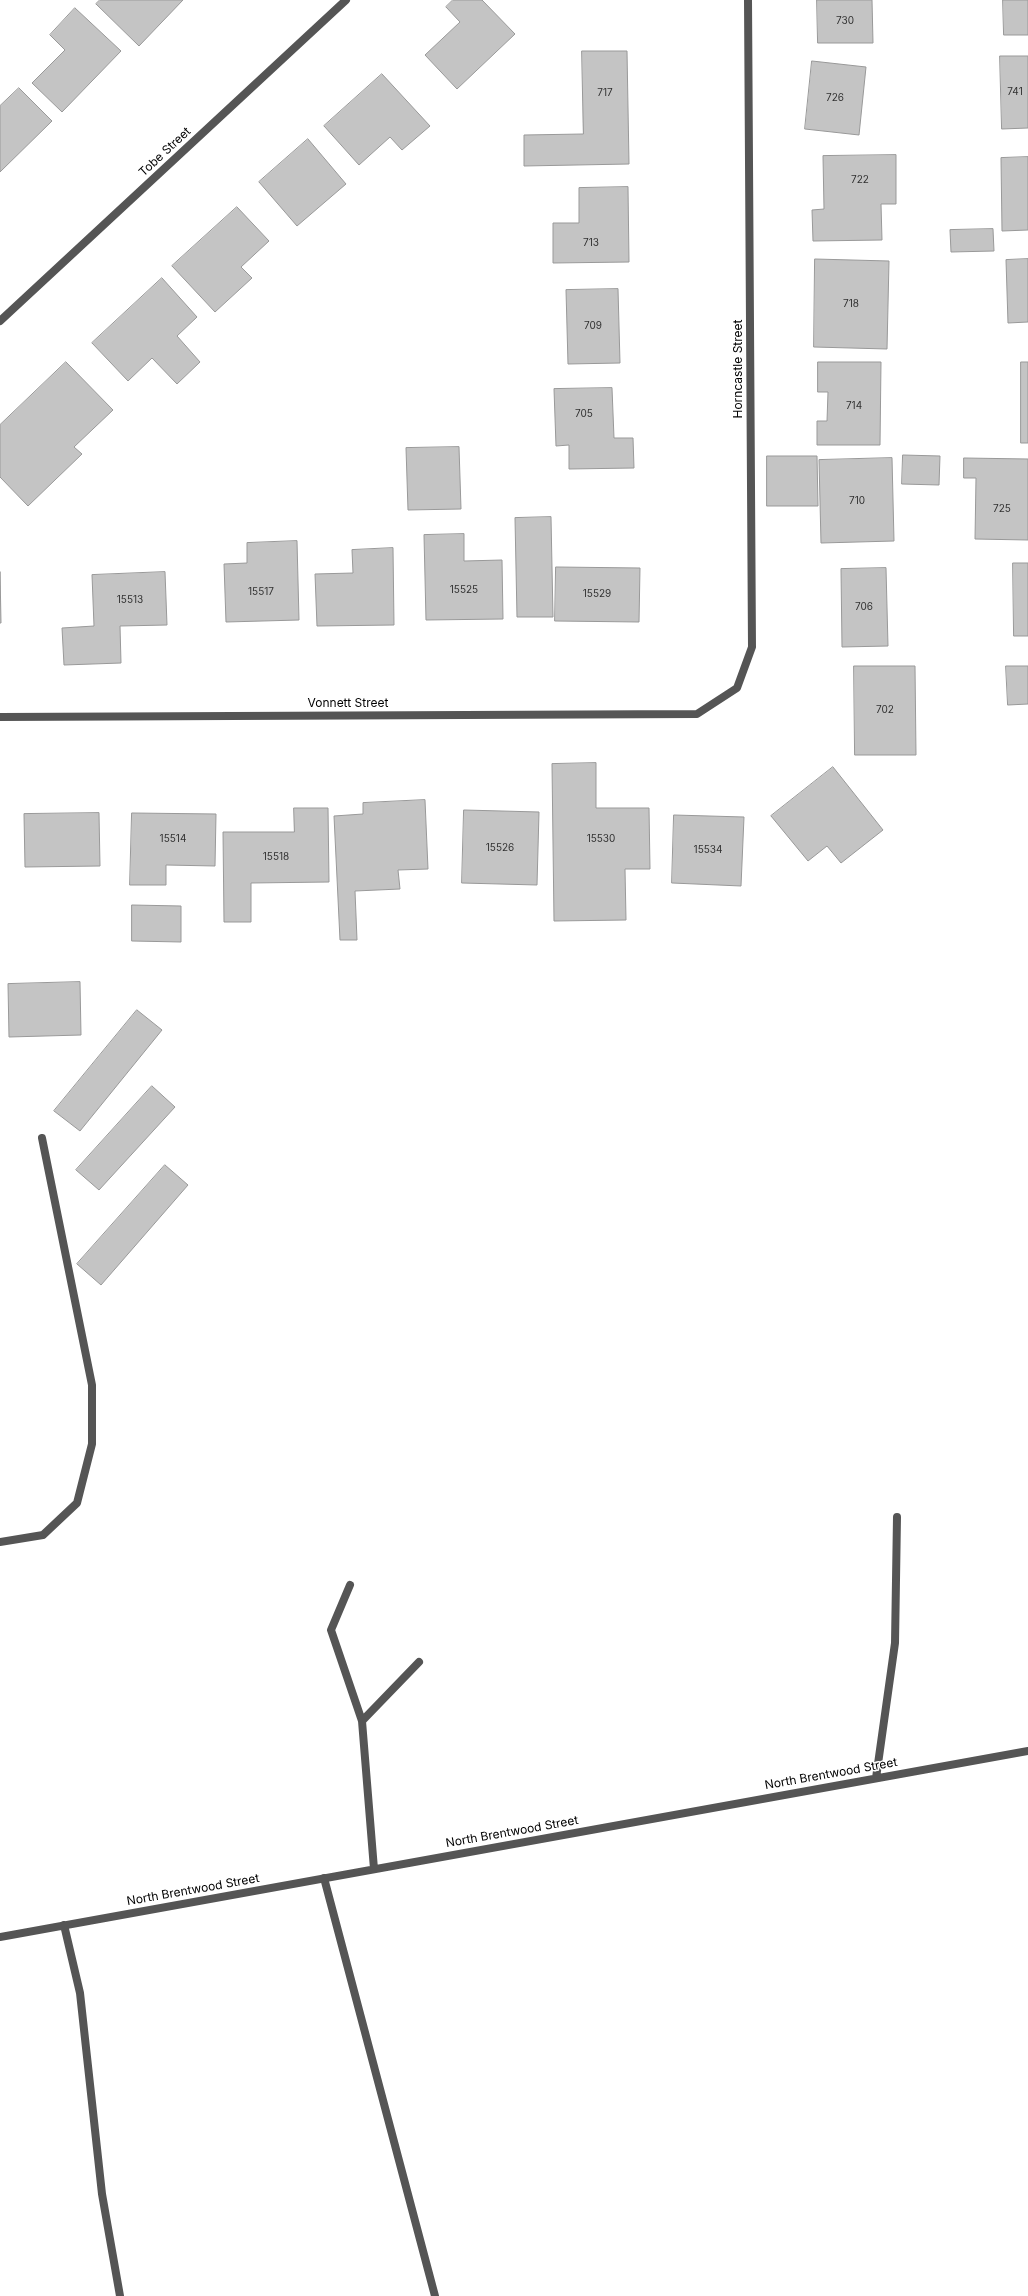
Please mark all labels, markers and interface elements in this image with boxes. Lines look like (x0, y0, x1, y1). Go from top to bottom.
house number: 730 (836, 15, 854, 27)
house number: 741 (1007, 86, 1023, 98)
house number: 717 (597, 87, 613, 99)
house number: 726 (826, 92, 844, 104)
street label: Tobe Street (136, 124, 194, 180)
house number: 722 (851, 174, 869, 186)
house number: 713 (583, 237, 599, 249)
house number: 718 (843, 298, 859, 310)
street label: Horncastle Street (731, 319, 745, 419)
house number: 709 (584, 320, 602, 332)
house number: 714 (846, 400, 862, 412)
house number: 705 (575, 408, 593, 420)
house number: 710 (849, 495, 865, 507)
house number: 725 (993, 503, 1011, 515)
house number: 15525 (450, 584, 478, 596)
house number: 15517 (248, 586, 274, 598)
house number: 15529 (583, 588, 611, 600)
house number: 15513 (117, 594, 143, 606)
house number: 706 (855, 601, 873, 613)
street label: Vonnett Street (308, 696, 388, 710)
house number: 702 (876, 704, 894, 716)
house number: 15514 (160, 833, 186, 845)
house number: 15530 (587, 833, 615, 845)
house number: 15526 (486, 842, 514, 854)
house number: 15534 (694, 844, 722, 856)
house number: 15518 (263, 851, 289, 863)
street label: North Brentwood Street (764, 1755, 898, 1793)
street label: North Brentwood Street (445, 1813, 579, 1851)
street label: North Brentwood Street (126, 1871, 260, 1909)

